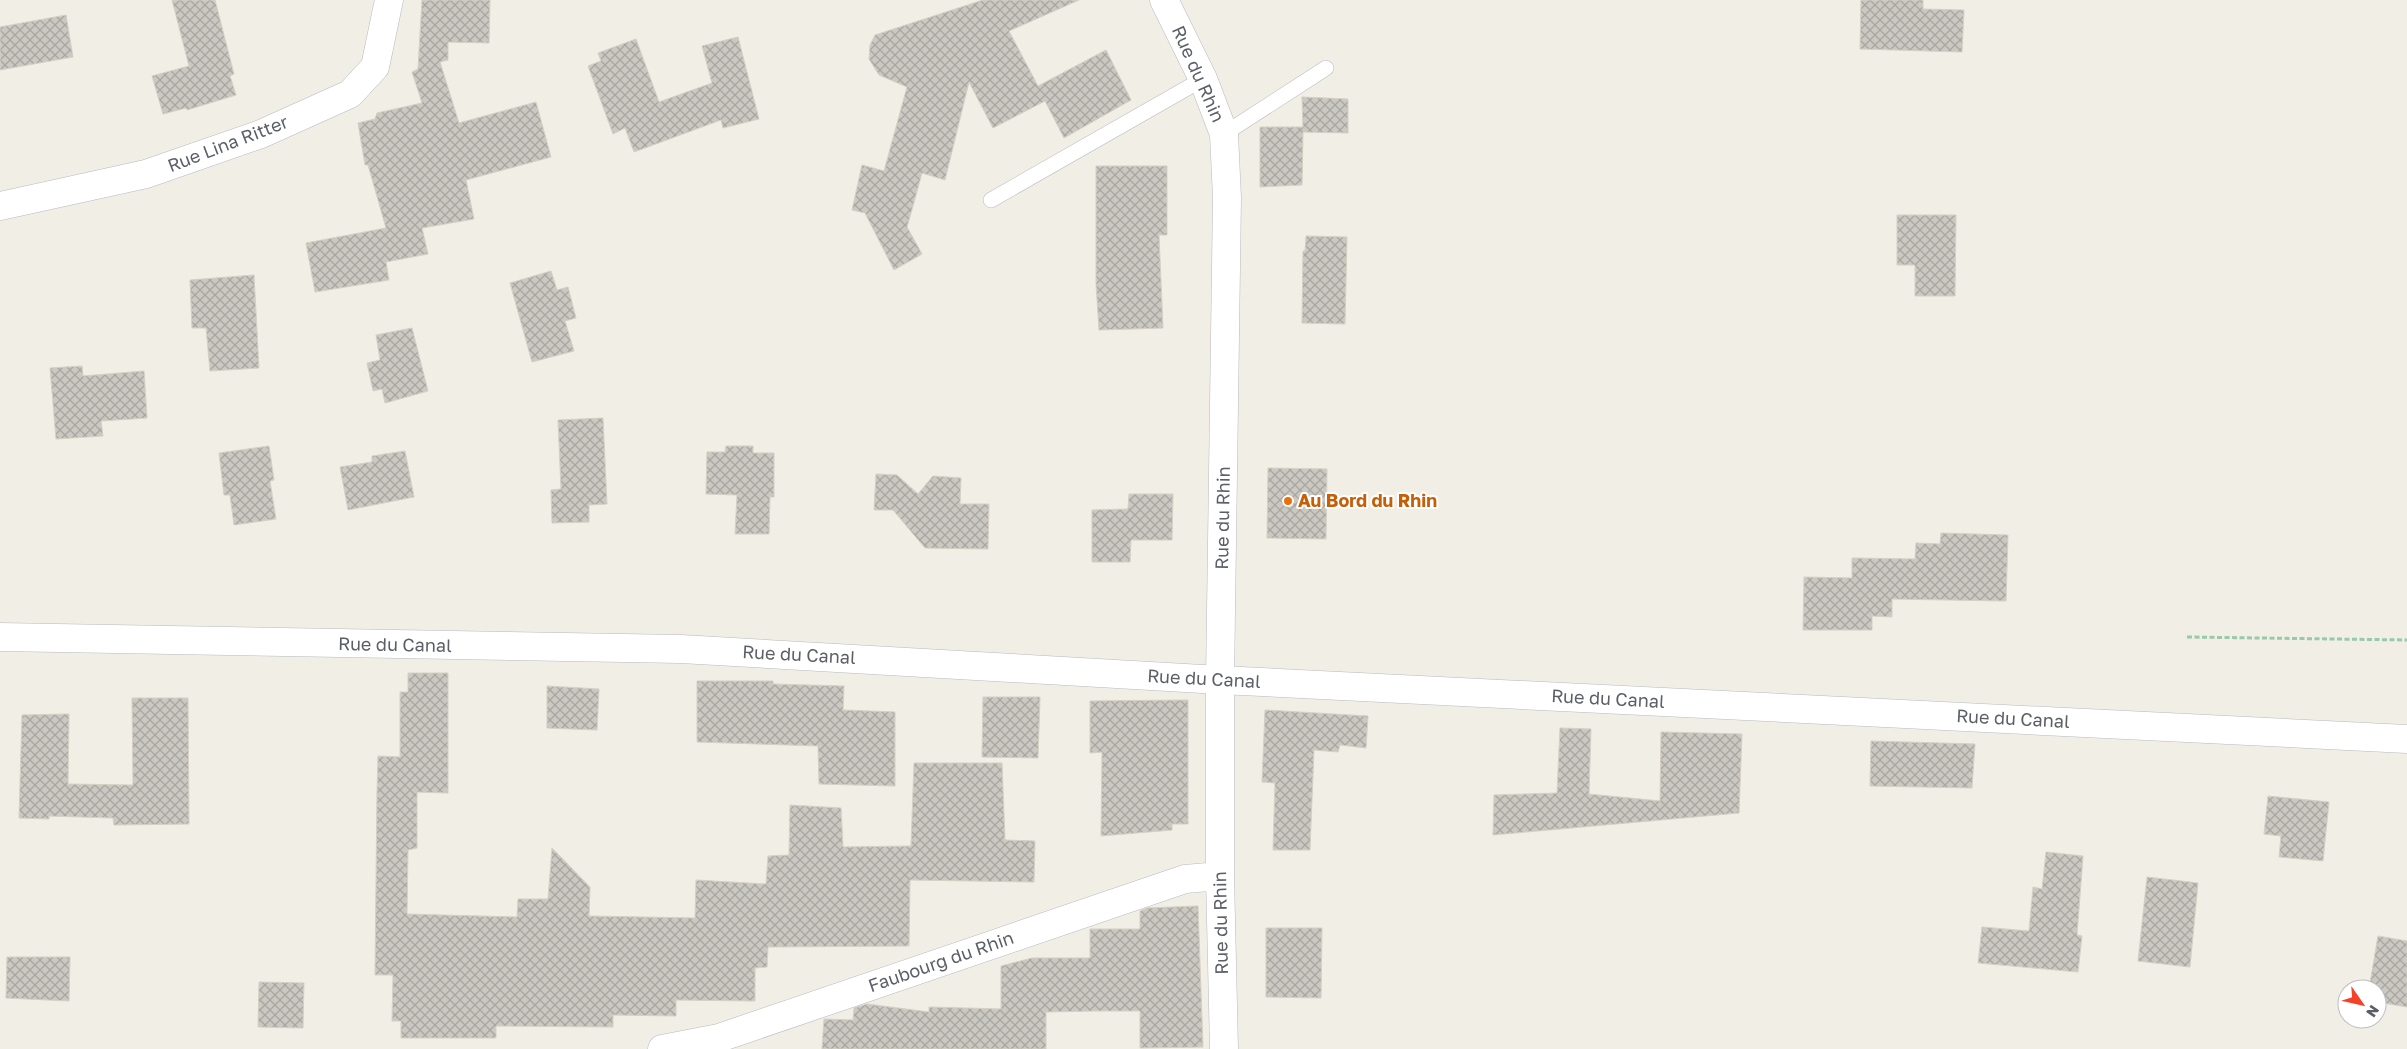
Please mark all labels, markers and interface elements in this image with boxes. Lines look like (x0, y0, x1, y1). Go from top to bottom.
street label: Rue du Rhin (1168, 22, 1230, 125)
street label: Rue Lina Ritter (164, 110, 291, 176)
street label: Rue du Rhin (1210, 466, 1234, 570)
place label: Au Bord du Rhin (1298, 489, 1437, 511)
marker: Au Bord du Rhin (1282, 495, 1294, 507)
street label: Rue du Canal (338, 632, 452, 656)
street label: Rue du Canal (742, 640, 857, 668)
street label: Rue du Canal (1147, 664, 1262, 692)
street label: Rue du Canal (1551, 684, 1666, 712)
street label: Rue du Canal (1956, 704, 2071, 732)
street label: Rue du Rhin (1208, 871, 1232, 975)
street label: Faubourg du Rhin (865, 926, 1016, 996)
north arrow (2337, 979, 2387, 1029)
text: N (2363, 1002, 2383, 1021)

